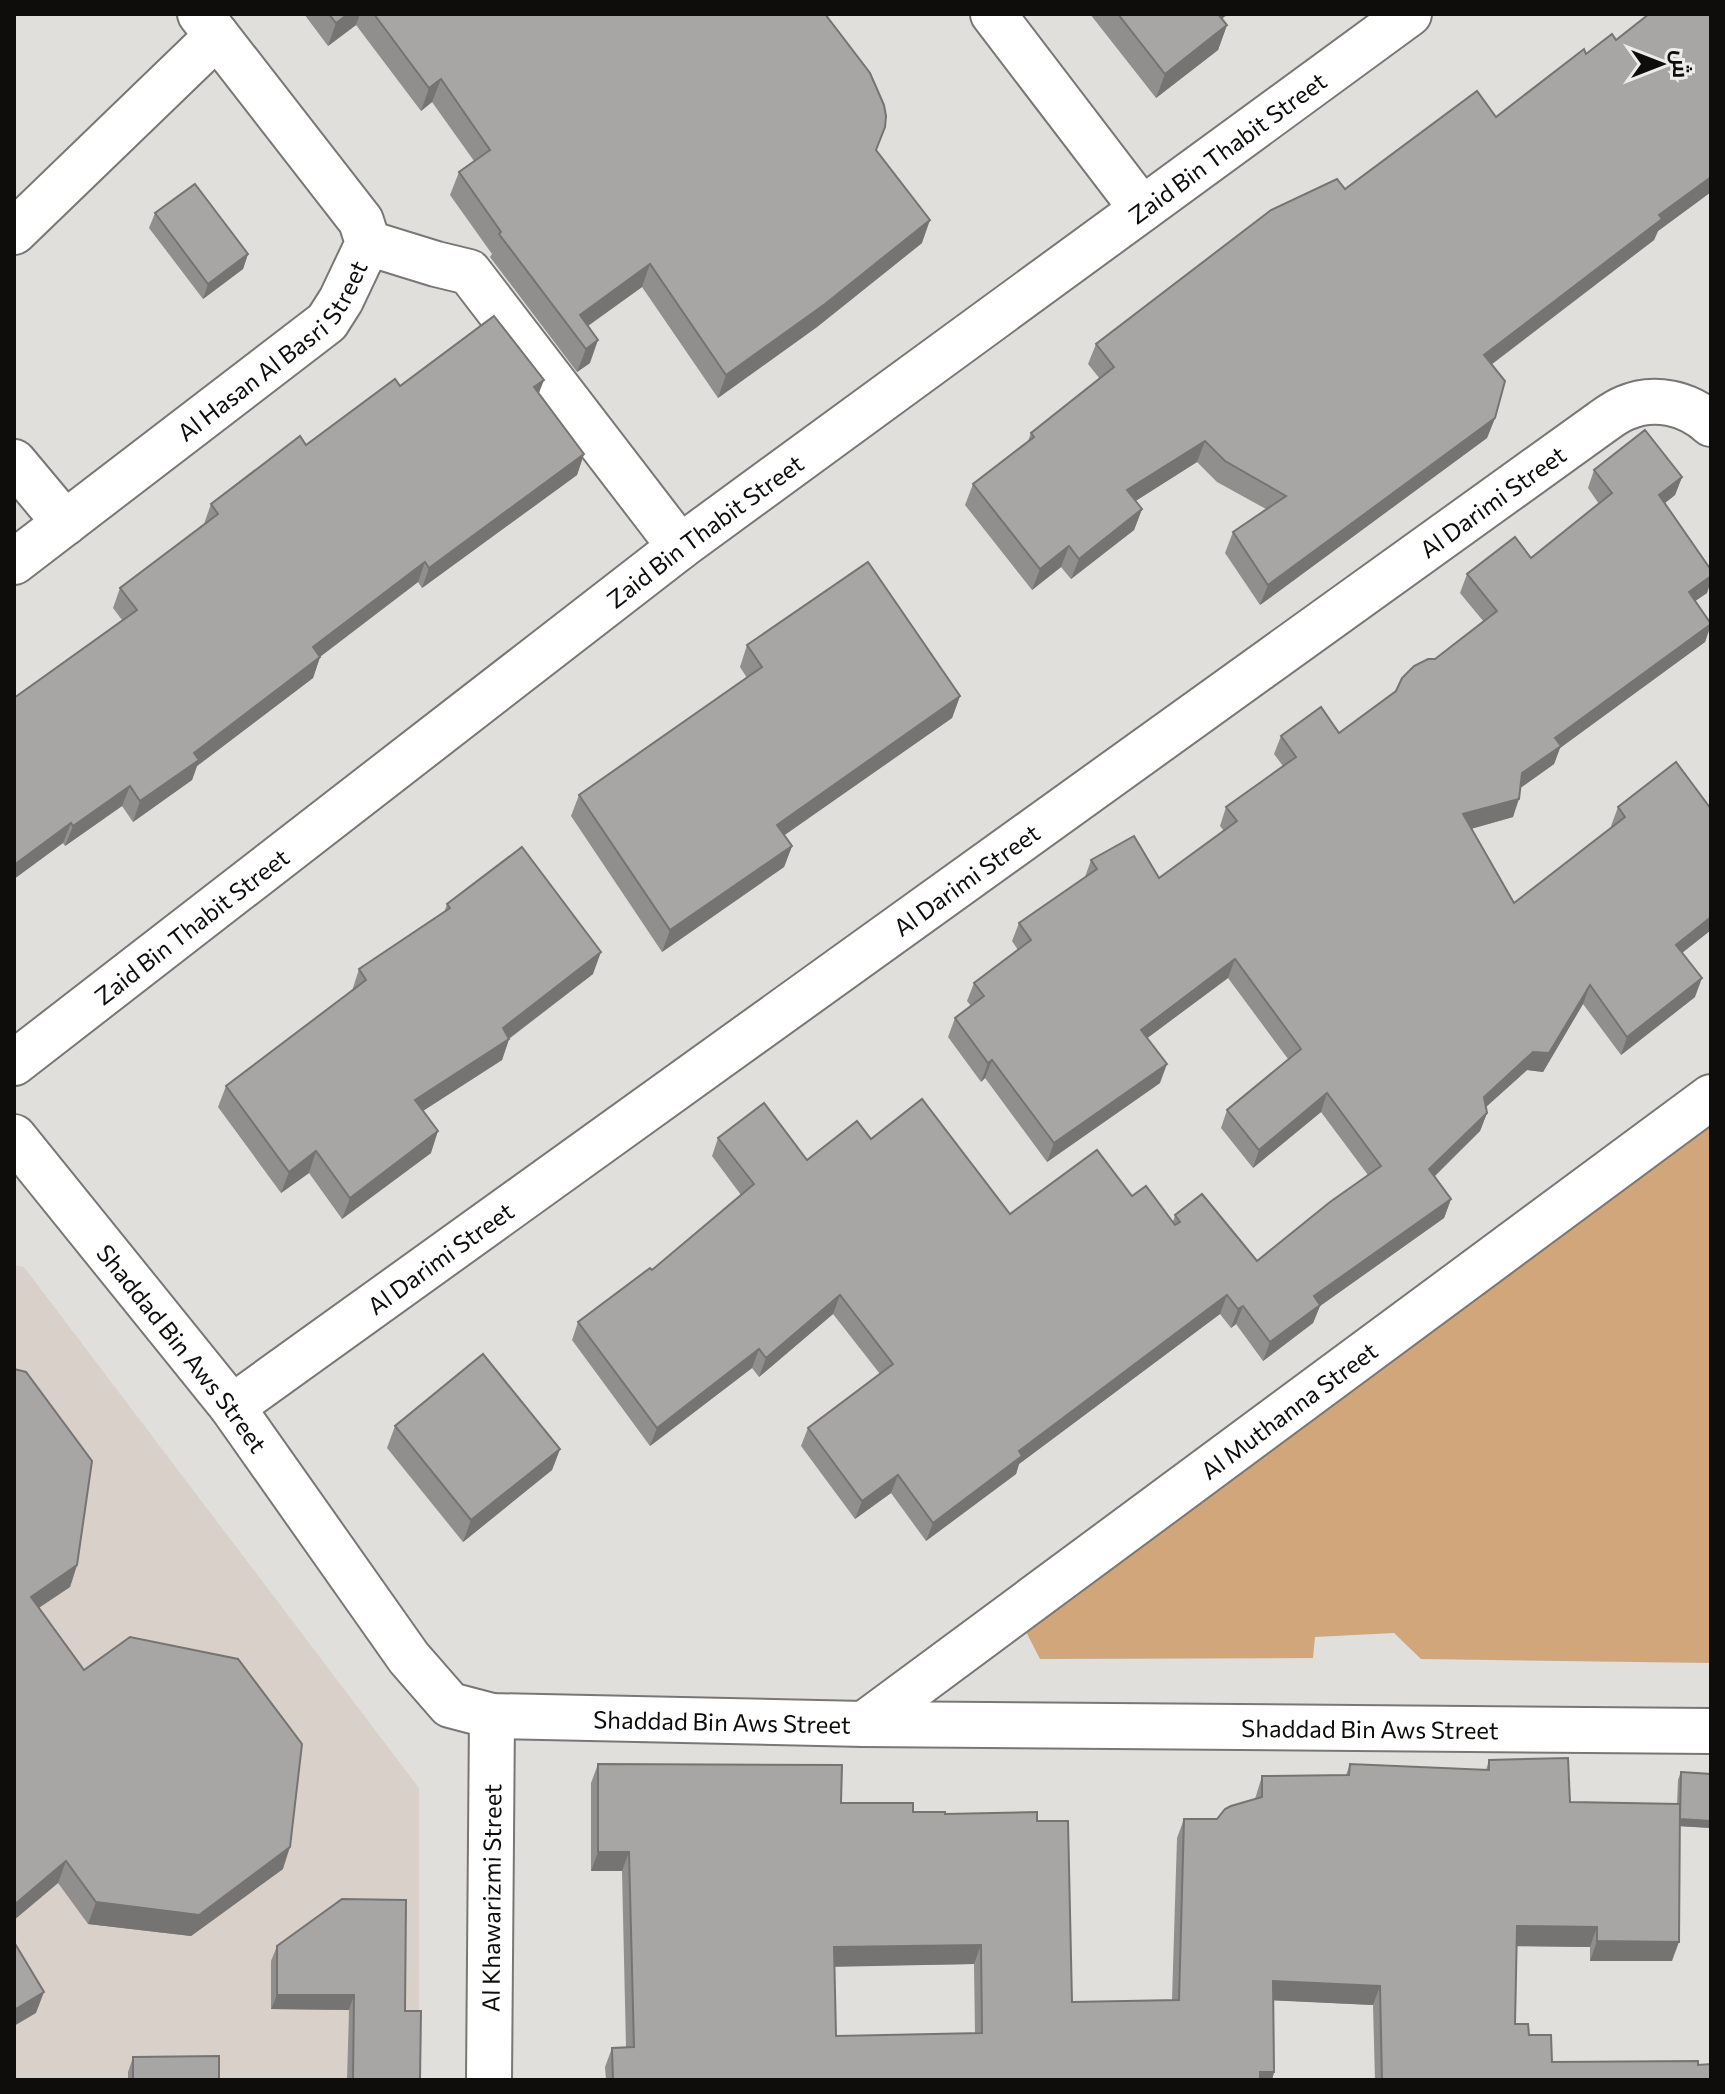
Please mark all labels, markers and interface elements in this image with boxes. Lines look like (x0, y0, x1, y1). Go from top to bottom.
north arrow (1621, 24, 1701, 104)
text: ش (1667, 50, 1695, 78)
street label: Zaid Bin Thabit Street (1122, 65, 1332, 229)
street label: Al Hasan Al Basri Street (171, 255, 372, 446)
street label: Al Darimi Street (1413, 439, 1571, 563)
street label: Zaid Bin Thabit Street (600, 448, 808, 613)
street label: Al Darimi Street (887, 817, 1045, 942)
street label: Zaid Bin Thabit Street (88, 841, 294, 1010)
street label: Al Darimi Street (361, 1195, 519, 1320)
street label: Shaddad Bin Aws Street (91, 1238, 274, 1458)
street label: Al Muthanna Street (1194, 1335, 1382, 1485)
street label: Shaddad Bin Aws Street (593, 1704, 851, 1738)
street label: Shaddad Bin Aws Street (1241, 1713, 1499, 1744)
street label: Al Khawarizmi Street (475, 1784, 506, 2012)

